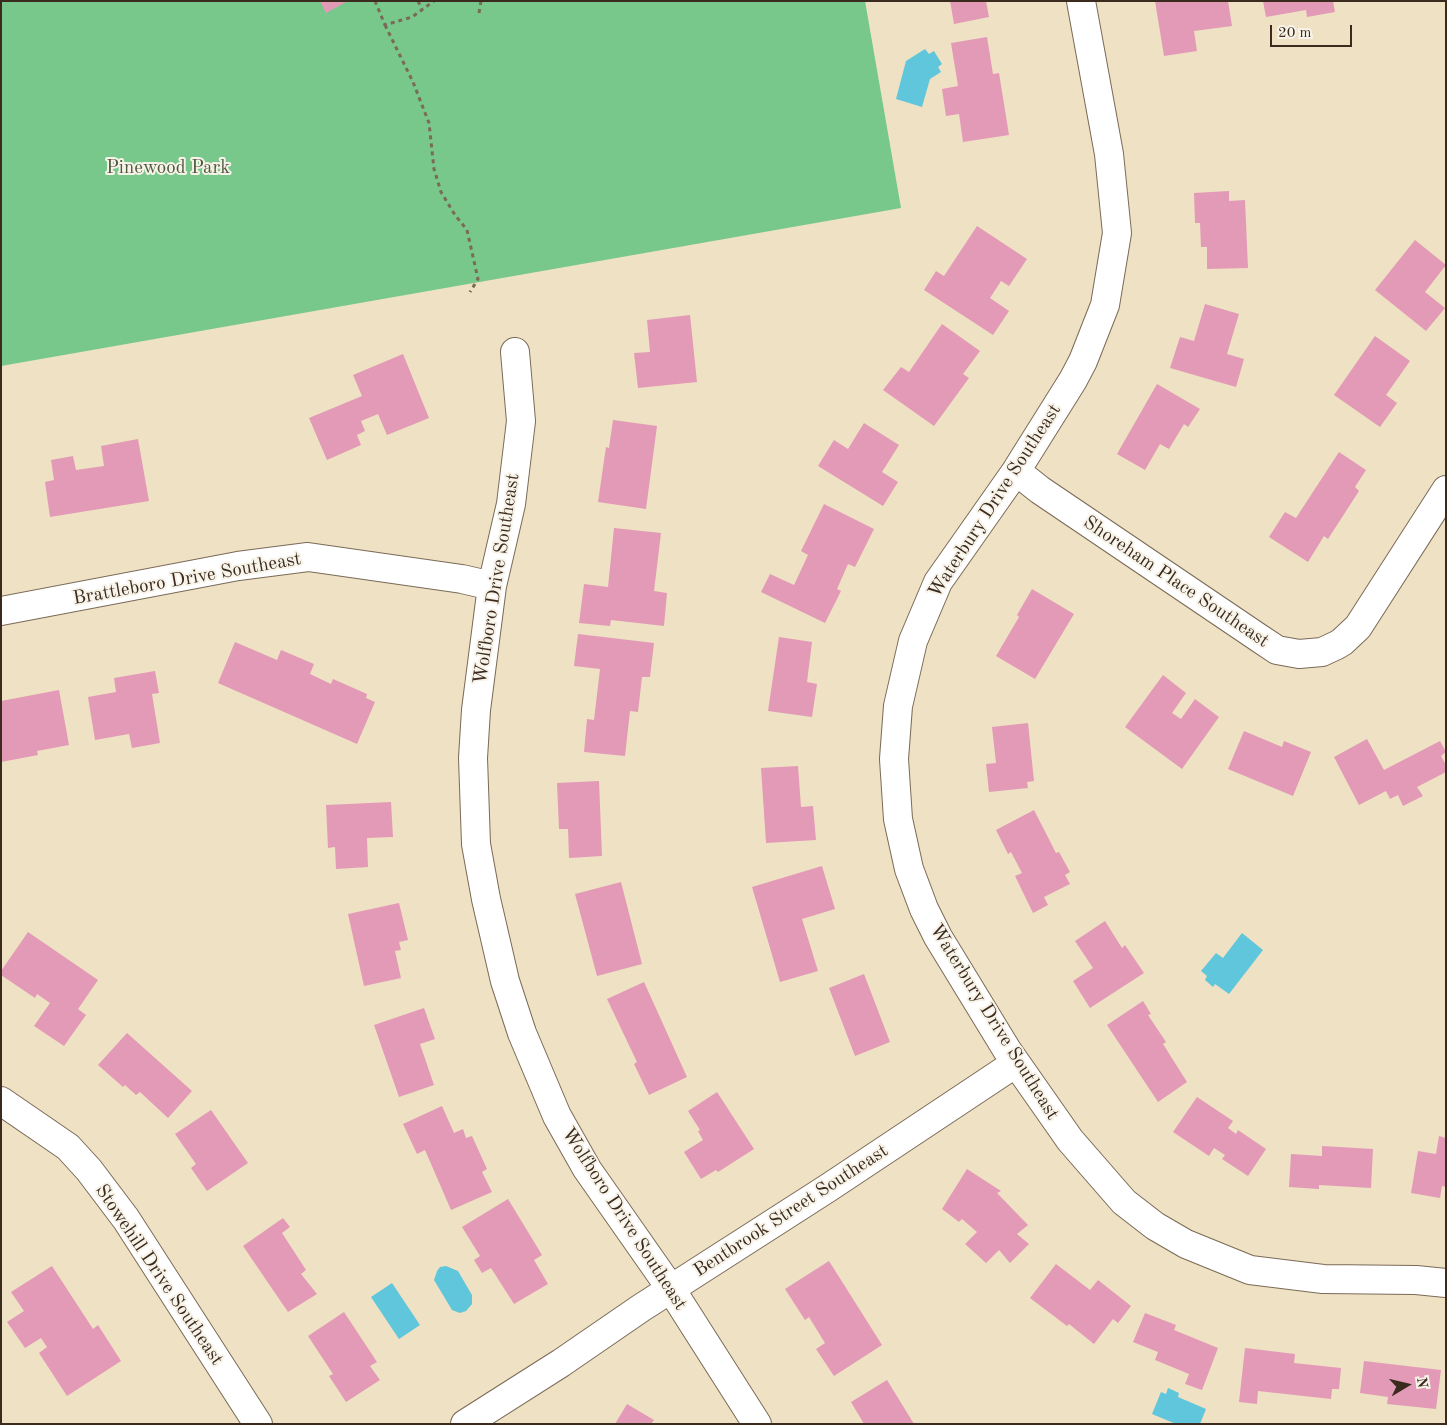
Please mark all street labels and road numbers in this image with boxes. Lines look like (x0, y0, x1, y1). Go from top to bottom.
street label: Waterbury Drive Southeast (924, 400, 1066, 602)
street label: Wolfboro Drive Southeast (469, 472, 525, 686)
street label: Shoreham Place Southeast (1079, 511, 1273, 653)
street label: Brattleboro Drive Southeast (71, 548, 303, 610)
street label: Waterbury Drive Southeast (924, 920, 1064, 1124)
street label: Wolfboro Drive Southeast (556, 1123, 692, 1315)
street label: Bentbrook Street Southeast (689, 1140, 893, 1282)
street label: Stowehill Drive Southeast (90, 1180, 228, 1370)

